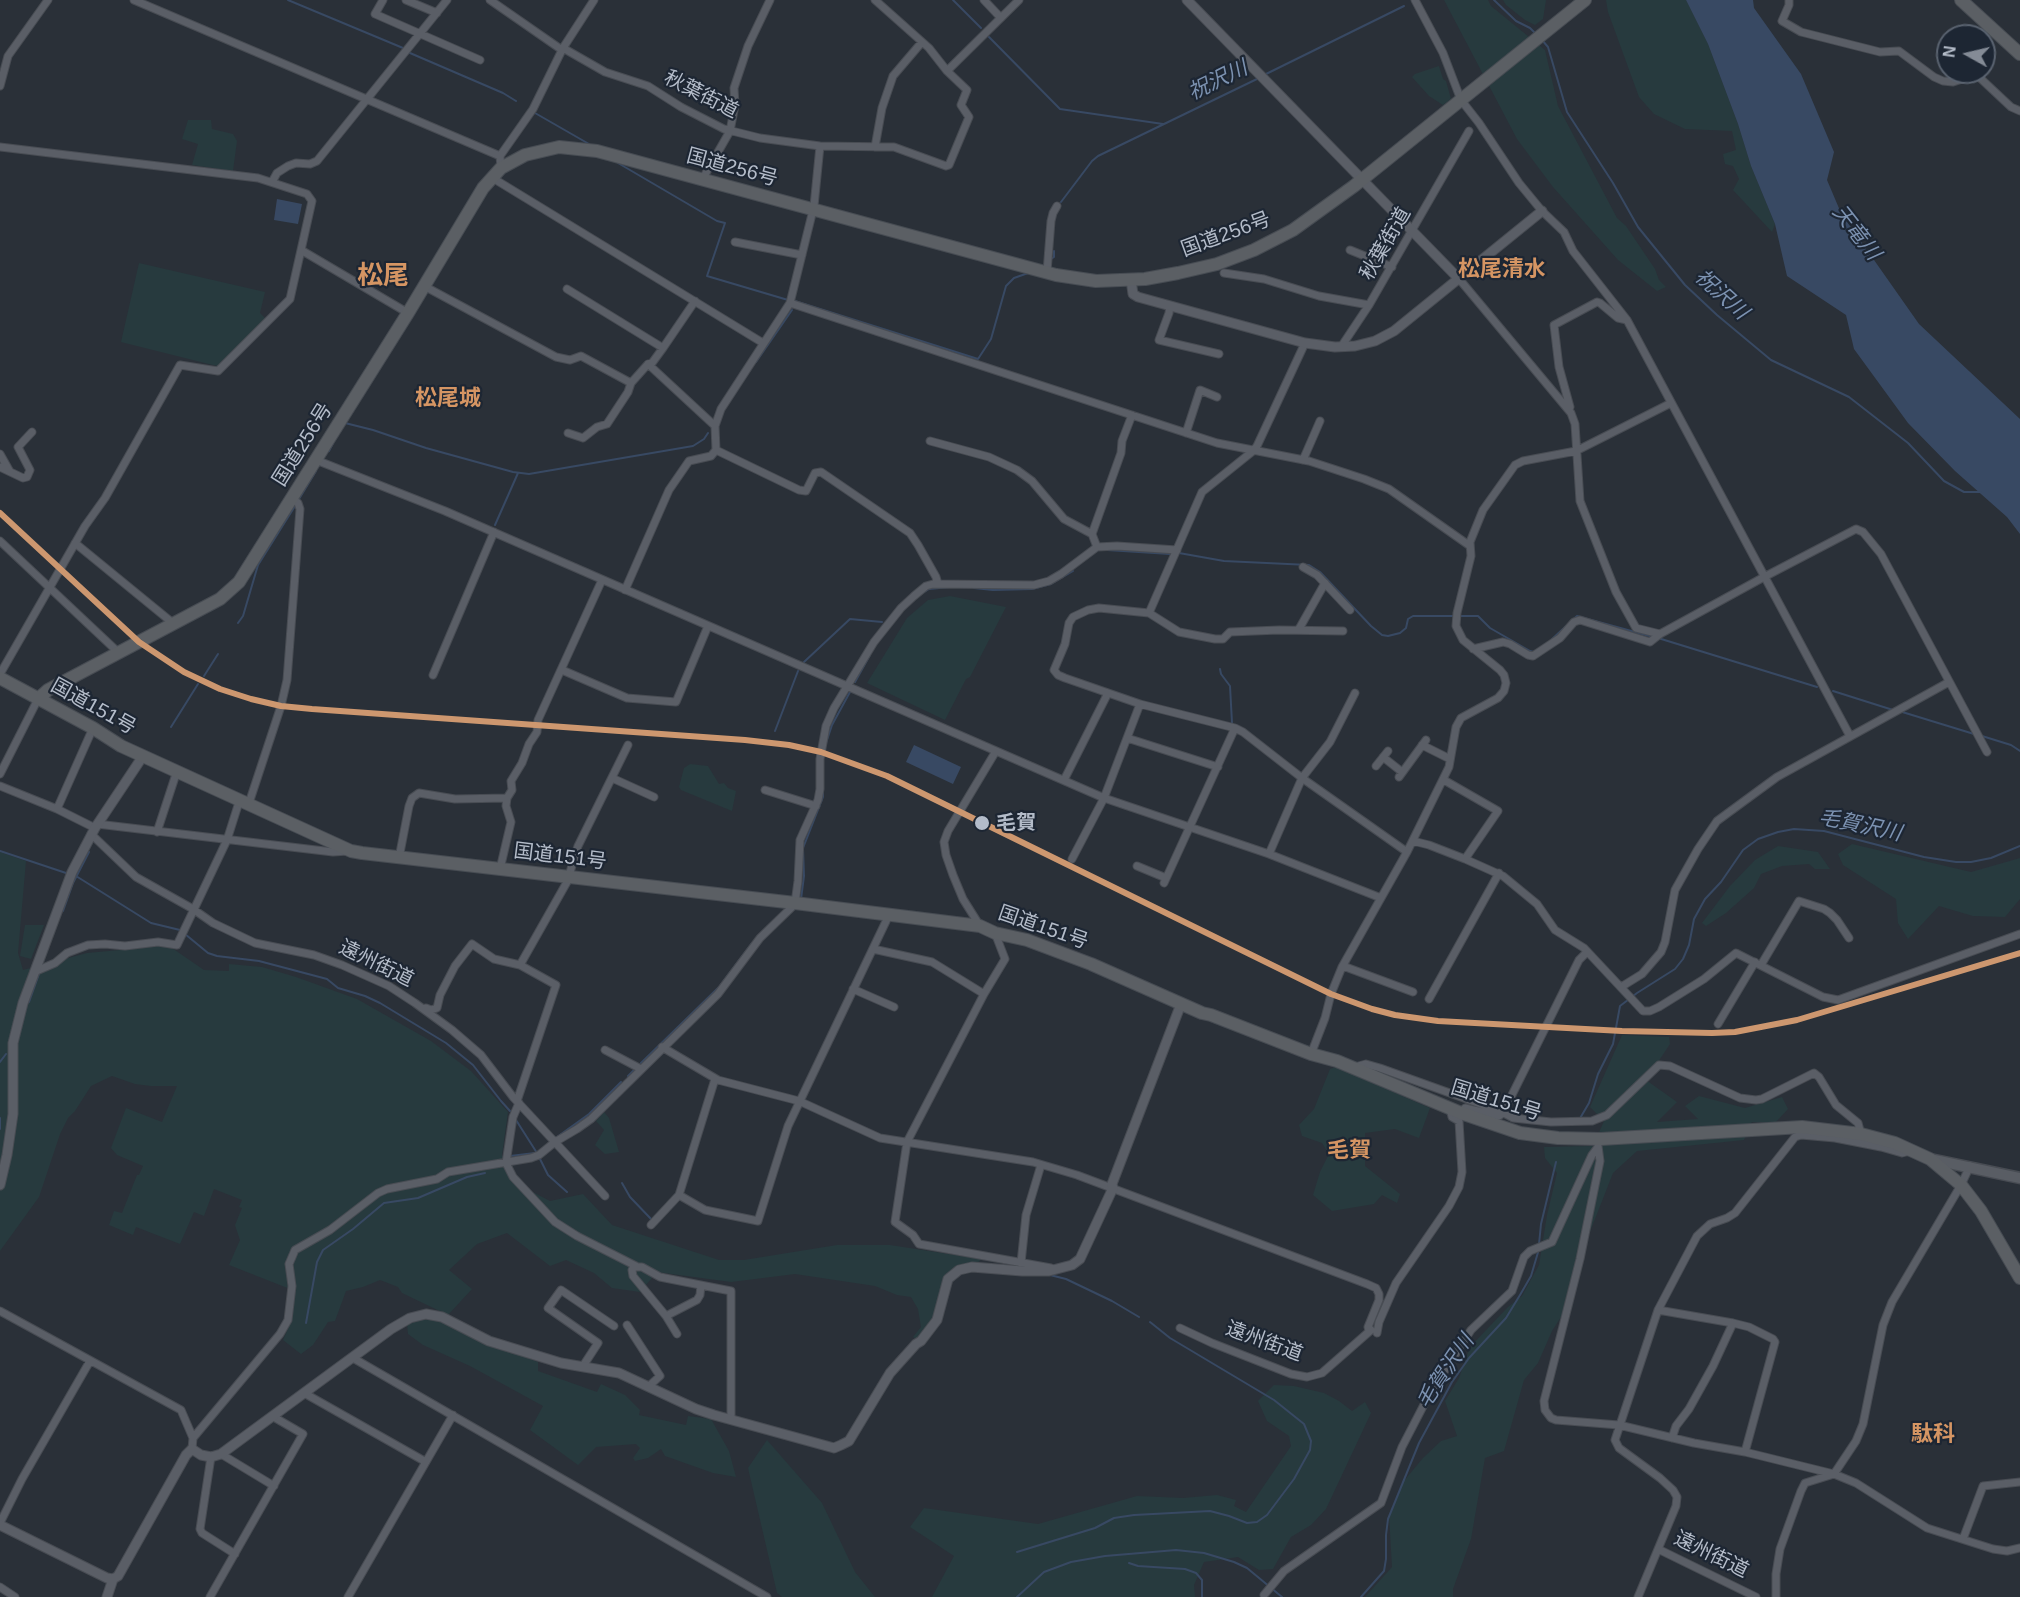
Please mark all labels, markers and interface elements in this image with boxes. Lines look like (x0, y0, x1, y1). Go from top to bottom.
north arrow (1936, 24, 1996, 84)
text: N (1940, 45, 1959, 59)
water label: 祝沢川 (1184, 56, 1252, 106)
street label: 秋葉街道 (660, 66, 742, 124)
street label: 国道256号 (684, 144, 780, 192)
water label: 天竜川 (1827, 200, 1885, 266)
street label: 秋葉街道 (1356, 203, 1416, 285)
street label: 国道256号 (1178, 208, 1274, 262)
district label: 松尾清水 (1458, 257, 1546, 283)
district label: 松尾 (357, 261, 409, 293)
water label: 祝沢川 (1689, 265, 1753, 325)
district label: 松尾城 (415, 386, 481, 412)
street label: 国道256号 (268, 399, 338, 491)
street label: 国道151号 (46, 674, 140, 740)
water label: 毛賀沢川 (1816, 805, 1904, 847)
place label: 毛賀 (996, 811, 1036, 835)
marker: 毛賀 (973, 814, 991, 832)
street label: 国道151号 (512, 839, 608, 875)
street label: 国道151号 (995, 901, 1091, 955)
street label: 遠州街道 (335, 936, 417, 992)
street label: 国道151号 (1448, 1076, 1544, 1126)
district label: 毛賀 (1327, 1138, 1371, 1164)
street label: 遠州街道 (1222, 1317, 1306, 1367)
water label: 毛賀沢川 (1412, 1330, 1480, 1414)
district label: 駄科 (1911, 1422, 1955, 1448)
street label: 遠州街道 (1670, 1527, 1752, 1583)

